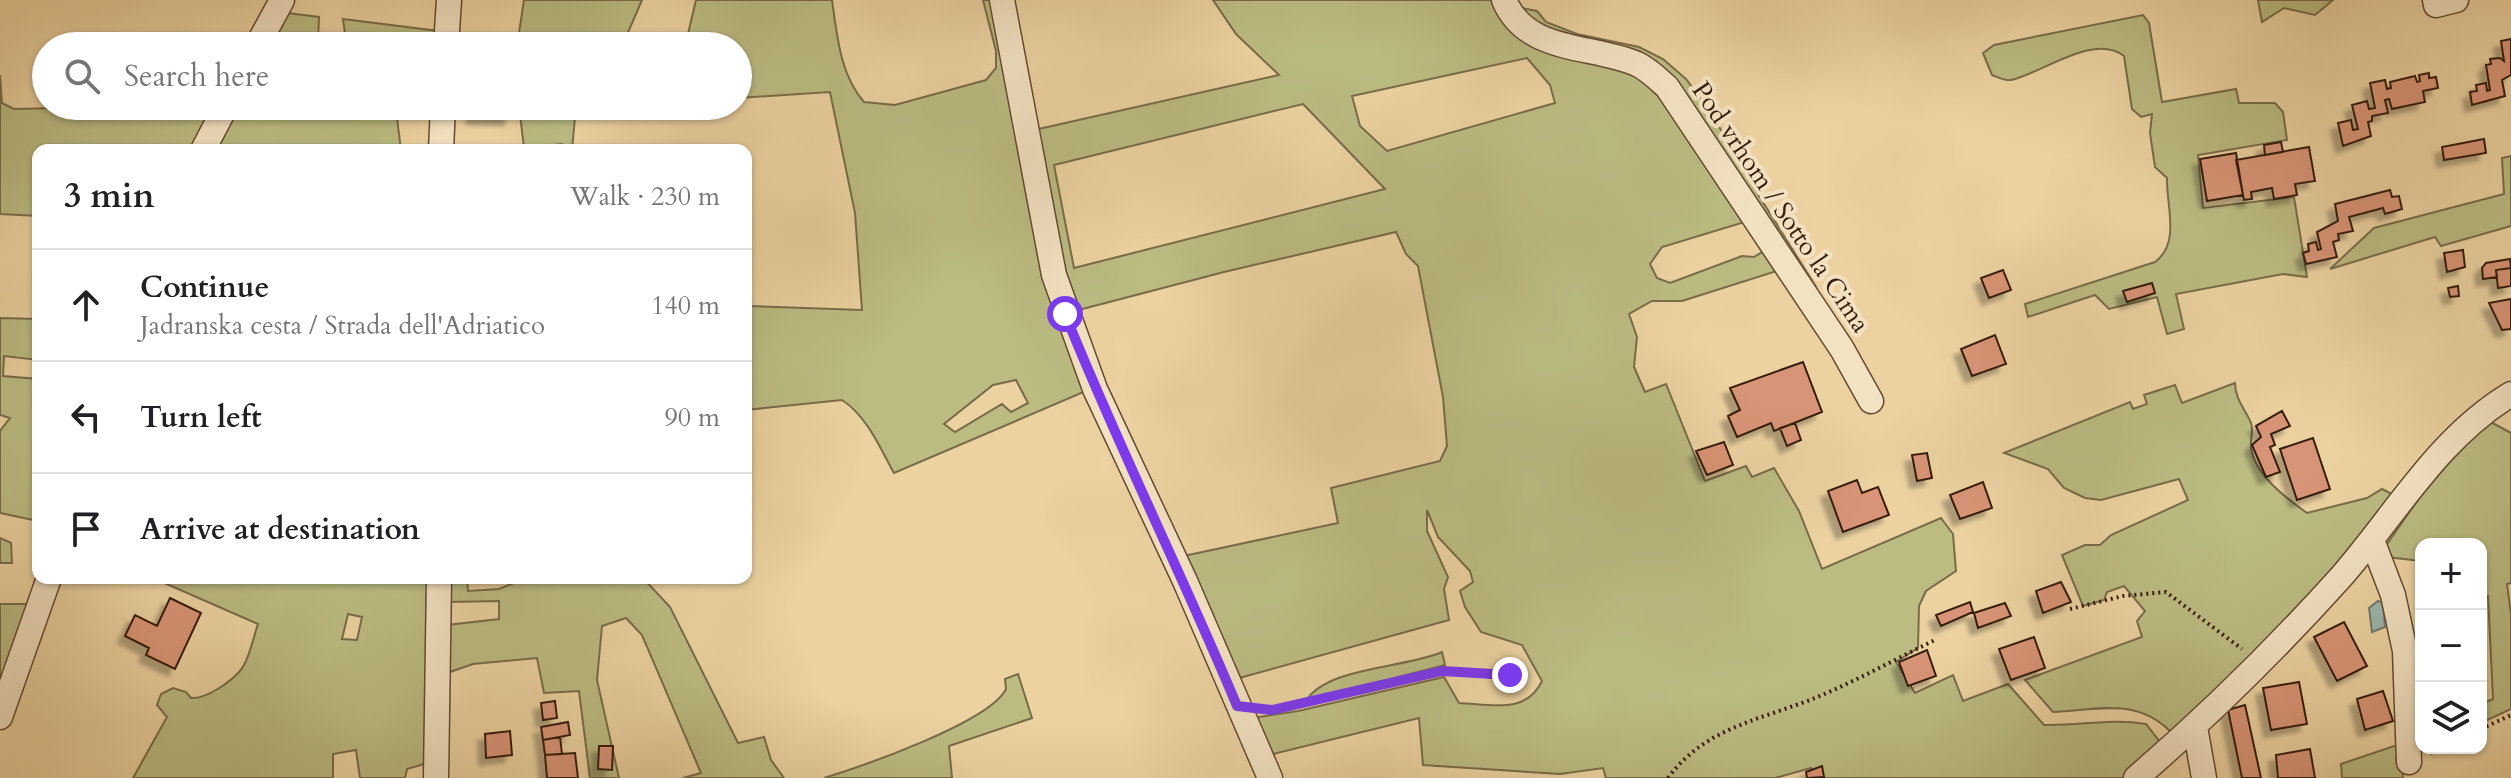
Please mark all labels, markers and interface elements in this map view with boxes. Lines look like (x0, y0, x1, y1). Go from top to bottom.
search box (32, 32, 752, 120)
icon: search (60, 54, 104, 98)
text: Search here (124, 56, 269, 97)
street label: Pod vrhom / Sotto la Cima (1684, 75, 1878, 339)
text: 3 min (64, 173, 155, 219)
text: Walk · 230 m (570, 179, 720, 214)
text: Continue (140, 267, 269, 308)
icon: ahead (64, 283, 108, 327)
text: 140 m (651, 288, 720, 323)
route start (1047, 296, 1083, 332)
text: Jadranska cesta / Strada dell'Adriatico (140, 308, 545, 343)
icon: left (64, 395, 108, 439)
text: Turn left (140, 397, 262, 438)
text: 90 m (664, 400, 720, 435)
icon: arrive (64, 507, 108, 551)
text: Arrive at destination (140, 509, 420, 550)
map controls (2415, 538, 2487, 754)
button: + (2415, 538, 2487, 610)
button: − (2415, 610, 2487, 682)
route end (1492, 657, 1528, 693)
button: layers (2415, 682, 2487, 754)

